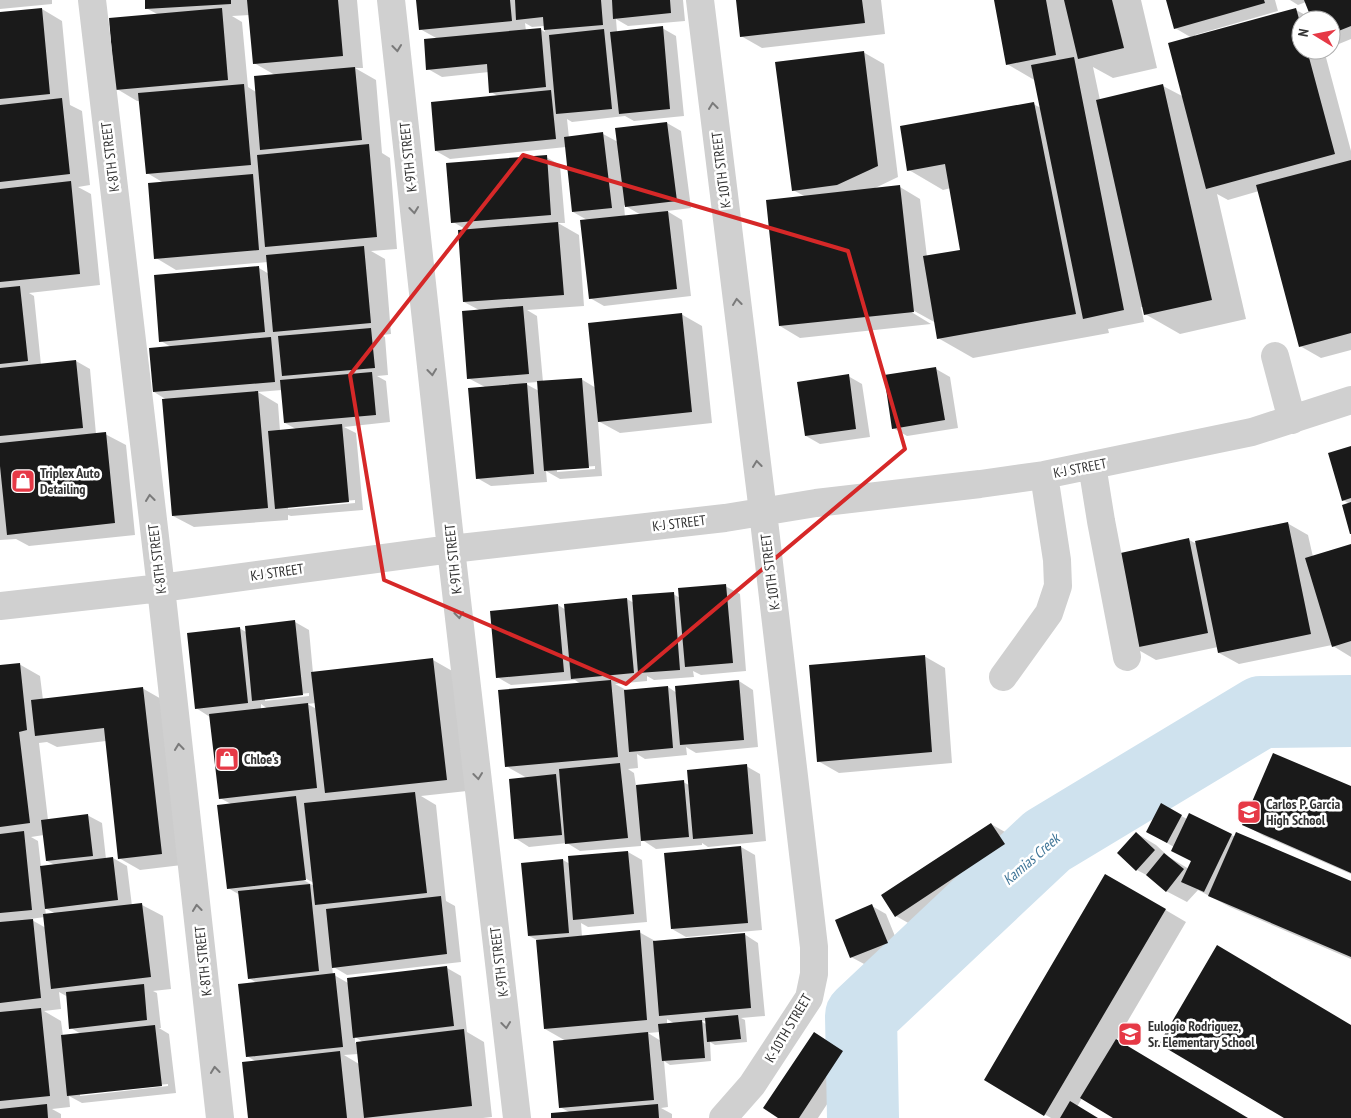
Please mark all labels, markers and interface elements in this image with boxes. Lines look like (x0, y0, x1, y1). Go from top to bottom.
north arrow (1291, 10, 1341, 60)
text: N (1294, 27, 1313, 38)
one-way arrow (391, 45, 402, 53)
one-way arrow (708, 102, 719, 110)
street label: K-8TH STREET (97, 120, 123, 193)
street label: K-9TH STREET (395, 120, 421, 193)
street label: K-10TH STREET (707, 130, 735, 209)
one-way arrow (408, 206, 419, 214)
one-way arrow (732, 298, 743, 306)
one-way arrow (426, 368, 437, 376)
street label: K-J STREET (1052, 454, 1109, 482)
one-way arrow (752, 459, 763, 467)
place label: Triplex Auto Detailing (40, 464, 100, 498)
shop icon: Triplex Auto Detailing (10, 468, 36, 494)
one-way arrow (145, 494, 156, 502)
street label: K-J STREET (651, 511, 707, 535)
street label: K-8TH STREET (144, 522, 170, 595)
street label: K-9TH STREET (440, 522, 466, 595)
street label: K-10TH STREET (756, 532, 784, 611)
street label: K-J STREET (249, 559, 306, 585)
one-way arrow (453, 611, 464, 619)
one-way arrow (174, 742, 185, 750)
shop icon: Chloe's (214, 746, 240, 772)
place label: Chloe's (244, 750, 279, 768)
one-way arrow (472, 773, 483, 781)
place label: Carlos P. Garcia High School (1266, 795, 1341, 829)
school or university icon: Carlos P. Garcia High School (1236, 799, 1262, 825)
water label: Kamias Creek (999, 828, 1065, 889)
one-way arrow (192, 904, 203, 912)
street label: K-8TH STREET (190, 924, 216, 997)
street label: K-9TH STREET (486, 925, 512, 998)
street label: K-10TH STREET (761, 990, 816, 1065)
place label: Eulogio Rodriguez, Sr. Elementary School (1148, 1017, 1255, 1051)
one-way arrow (500, 1021, 511, 1029)
school or university icon: Eulogio Rodriguez, Sr. Elementary School (1117, 1021, 1143, 1047)
one-way arrow (210, 1065, 221, 1073)

